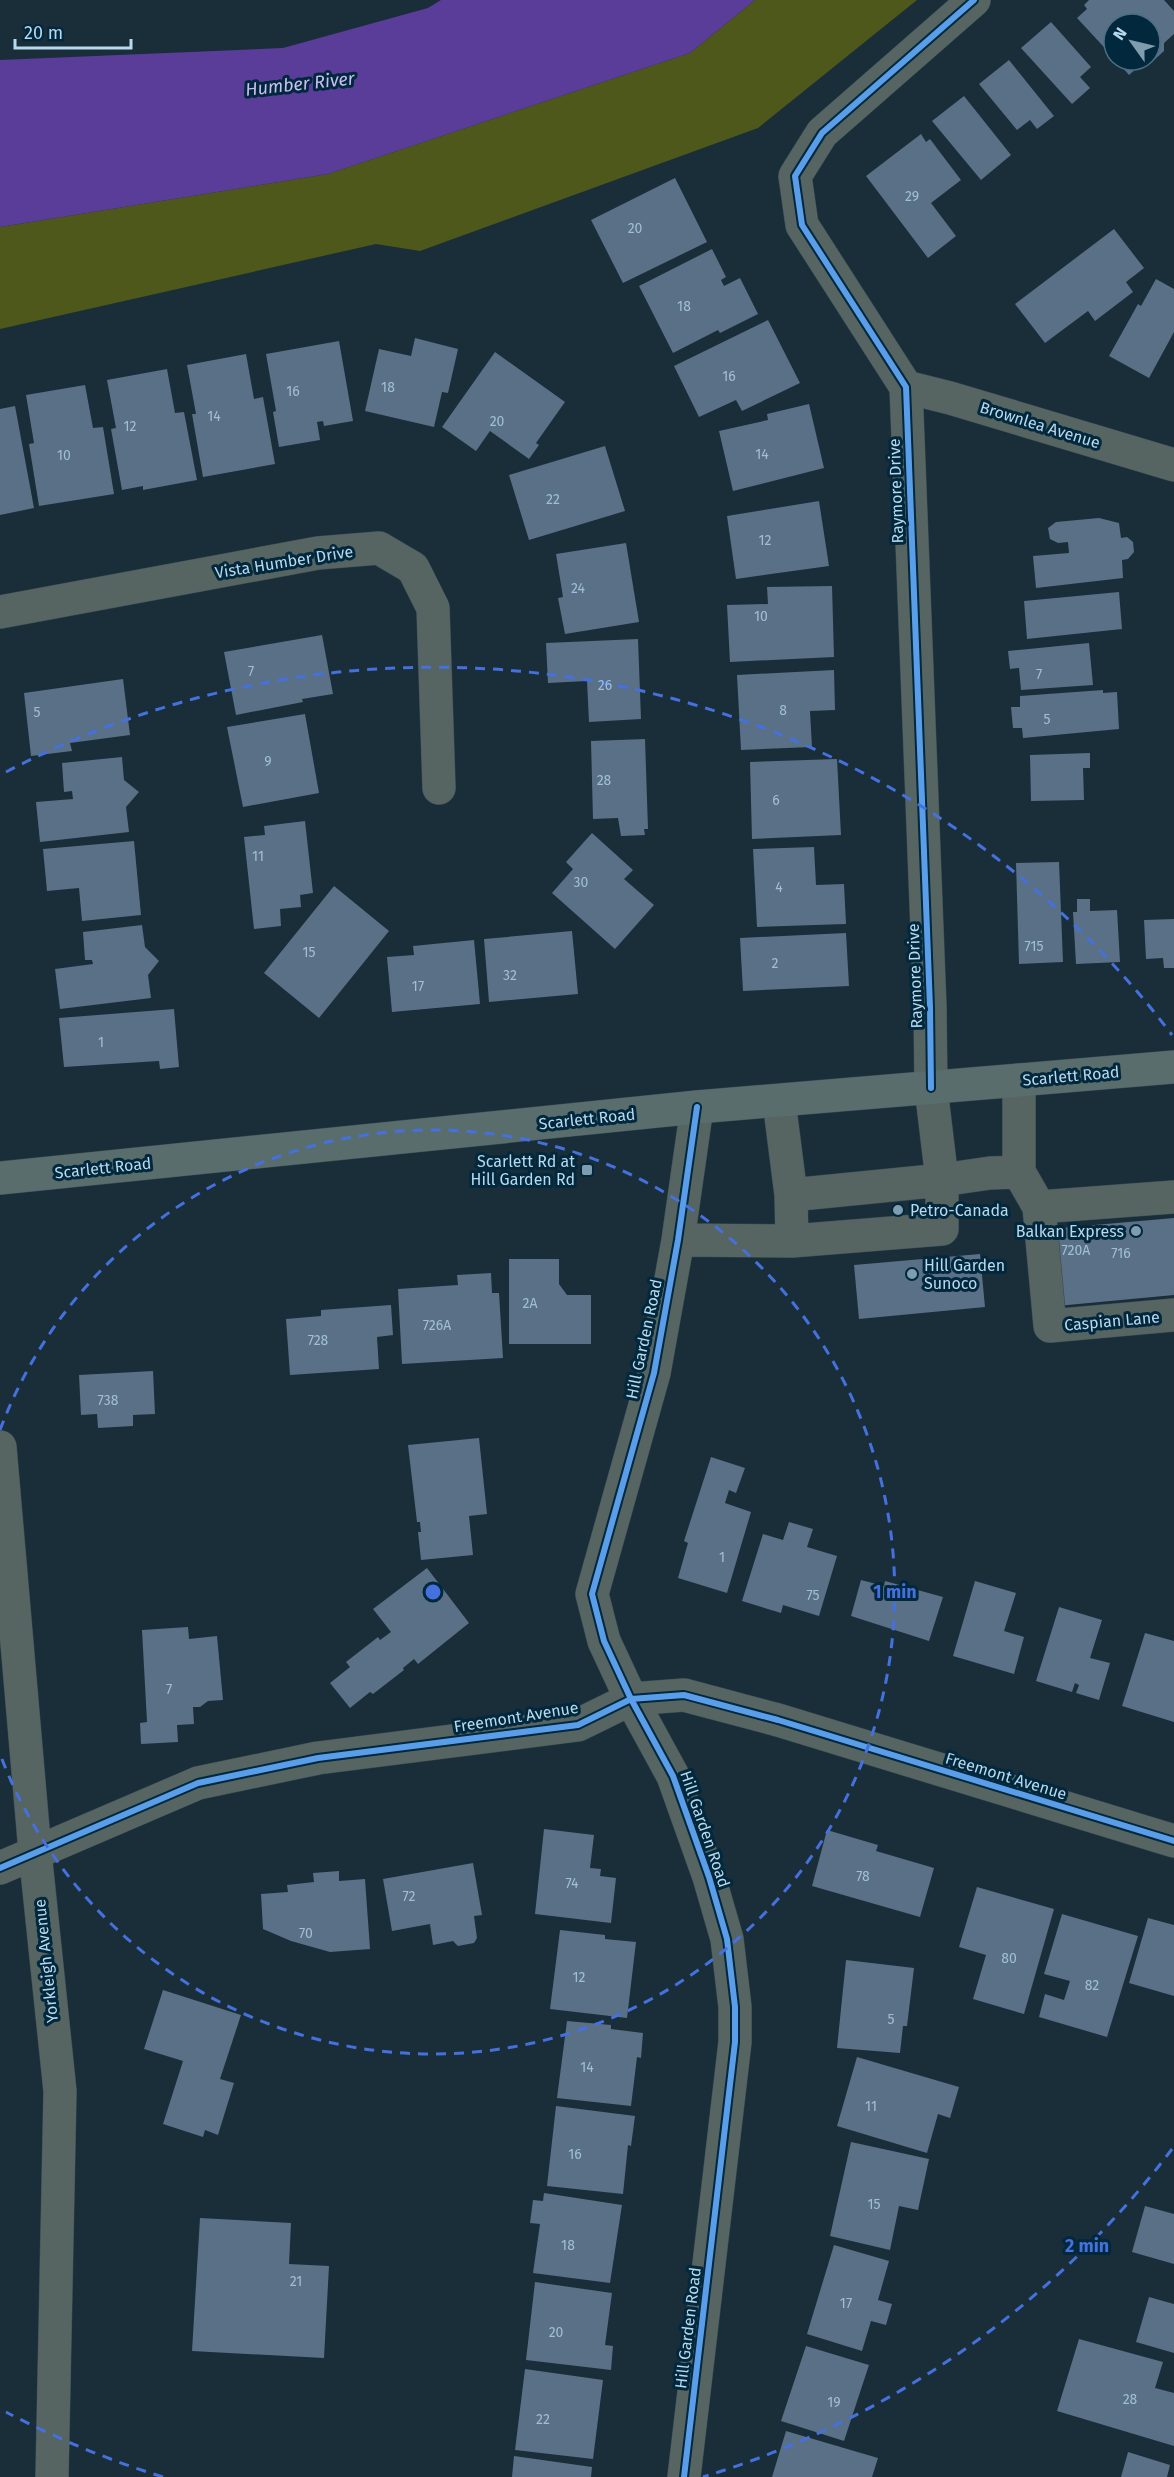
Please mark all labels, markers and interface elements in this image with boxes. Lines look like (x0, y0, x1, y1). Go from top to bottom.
scale bar (15, 12, 130, 50)
north arrow (1102, 12, 1162, 72)
text: 20 m (24, 22, 63, 44)
text: N (1109, 24, 1131, 44)
water label: Humber River (244, 67, 357, 101)
house number: 29 (905, 188, 919, 205)
house number: 20 (628, 220, 643, 237)
house number: 18 (677, 298, 691, 315)
house number: 16 (722, 368, 736, 385)
house number: 18 (381, 379, 395, 396)
house number: 16 (286, 383, 300, 400)
street label: Brownlea Avenue (978, 398, 1102, 452)
house number: 14 (207, 408, 221, 425)
house number: 20 (490, 413, 505, 430)
house number: 12 (124, 418, 137, 435)
street label: Raymore Drive (885, 438, 907, 544)
house number: 14 (755, 446, 769, 463)
house number: 10 (57, 447, 71, 464)
house number: 22 (546, 491, 560, 508)
house number: 12 (759, 532, 772, 549)
street label: Vista Humber Drive (214, 542, 354, 582)
house number: 24 (571, 580, 586, 597)
house number: 10 (754, 608, 768, 625)
house number: 7 (248, 663, 254, 680)
house number: 7 (1036, 666, 1042, 683)
house number: 26 (598, 677, 612, 694)
house number: 8 (779, 702, 787, 719)
house number: 5 (33, 704, 41, 721)
house number: 5 (1043, 711, 1051, 728)
house number: 9 (264, 753, 272, 770)
house number: 28 (597, 772, 612, 789)
house number: 6 (772, 792, 780, 809)
house number: 11 (252, 848, 264, 865)
house number: 30 (574, 874, 589, 891)
house number: 4 (775, 879, 783, 896)
street label: Raymore Drive (904, 923, 926, 1029)
house number: 715 (1024, 938, 1044, 955)
house number: 15 (302, 944, 316, 961)
house number: 2 (772, 955, 779, 972)
house number: 32 (503, 967, 517, 984)
house number: 17 (412, 978, 424, 995)
house number: 1 (98, 1034, 104, 1051)
street label: Scarlett Road (1022, 1062, 1120, 1090)
street label: Scarlett Road (538, 1104, 636, 1134)
place label: Scarlett Rd at Hill Garden Rd (471, 1152, 575, 1189)
street label: Scarlett Road (54, 1153, 152, 1183)
marker: Scarlett Rd at Hill Garden Rd (580, 1163, 594, 1177)
place label: Petro-Canada (910, 1201, 1009, 1220)
marker: Petro-Canada (891, 1203, 905, 1217)
place label: Balkan Express (1016, 1222, 1124, 1241)
marker: Balkan Express (1129, 1224, 1143, 1238)
house number: 720A (1062, 1242, 1090, 1259)
house number: 716 (1111, 1245, 1131, 1262)
place label: Hill Garden Sunoco (924, 1256, 1005, 1293)
marker: Hill Garden Sunoco (905, 1267, 919, 1281)
street label: Hill Garden Road (622, 1277, 666, 1401)
house number: 2A (523, 1295, 537, 1312)
street label: Caspian Lane (1063, 1307, 1161, 1335)
house number: 726A (423, 1317, 451, 1334)
house number: 728 (308, 1332, 329, 1349)
house number: 738 (98, 1392, 119, 1409)
house number: 1 (719, 1549, 725, 1566)
text: 1 min (873, 1581, 917, 1603)
centre of rings (423, 1582, 443, 1602)
house number: 75 (806, 1587, 820, 1604)
house number: 7 (166, 1681, 172, 1698)
street label: Freemont Avenue (452, 1698, 580, 1736)
street label: Freemont Avenue (943, 1748, 1069, 1804)
street label: Hill Garden Road (676, 1768, 734, 1890)
house number: 78 (856, 1868, 870, 1885)
house number: 74 (565, 1875, 579, 1892)
house number: 72 (403, 1888, 416, 1905)
street label: Yorkleigh Avenue (30, 1898, 62, 2024)
house number: 70 (299, 1925, 313, 1942)
house number: 80 (1001, 1950, 1017, 1967)
house number: 12 (573, 1969, 586, 1986)
house number: 82 (1085, 1977, 1099, 1994)
house number: 5 (887, 2011, 895, 2028)
house number: 14 (580, 2059, 594, 2076)
house number: 11 (865, 2098, 877, 2115)
house number: 16 (568, 2146, 582, 2163)
house number: 15 (867, 2196, 881, 2213)
text: 2 min (1065, 2235, 1109, 2257)
house number: 18 (561, 2237, 575, 2254)
street label: Hill Garden Road (671, 2266, 705, 2390)
house number: 21 (290, 2273, 302, 2290)
house number: 17 (840, 2295, 852, 2312)
house number: 20 (549, 2324, 564, 2341)
house number: 28 (1123, 2391, 1138, 2408)
house number: 19 (827, 2394, 841, 2411)
house number: 22 (536, 2411, 550, 2428)

